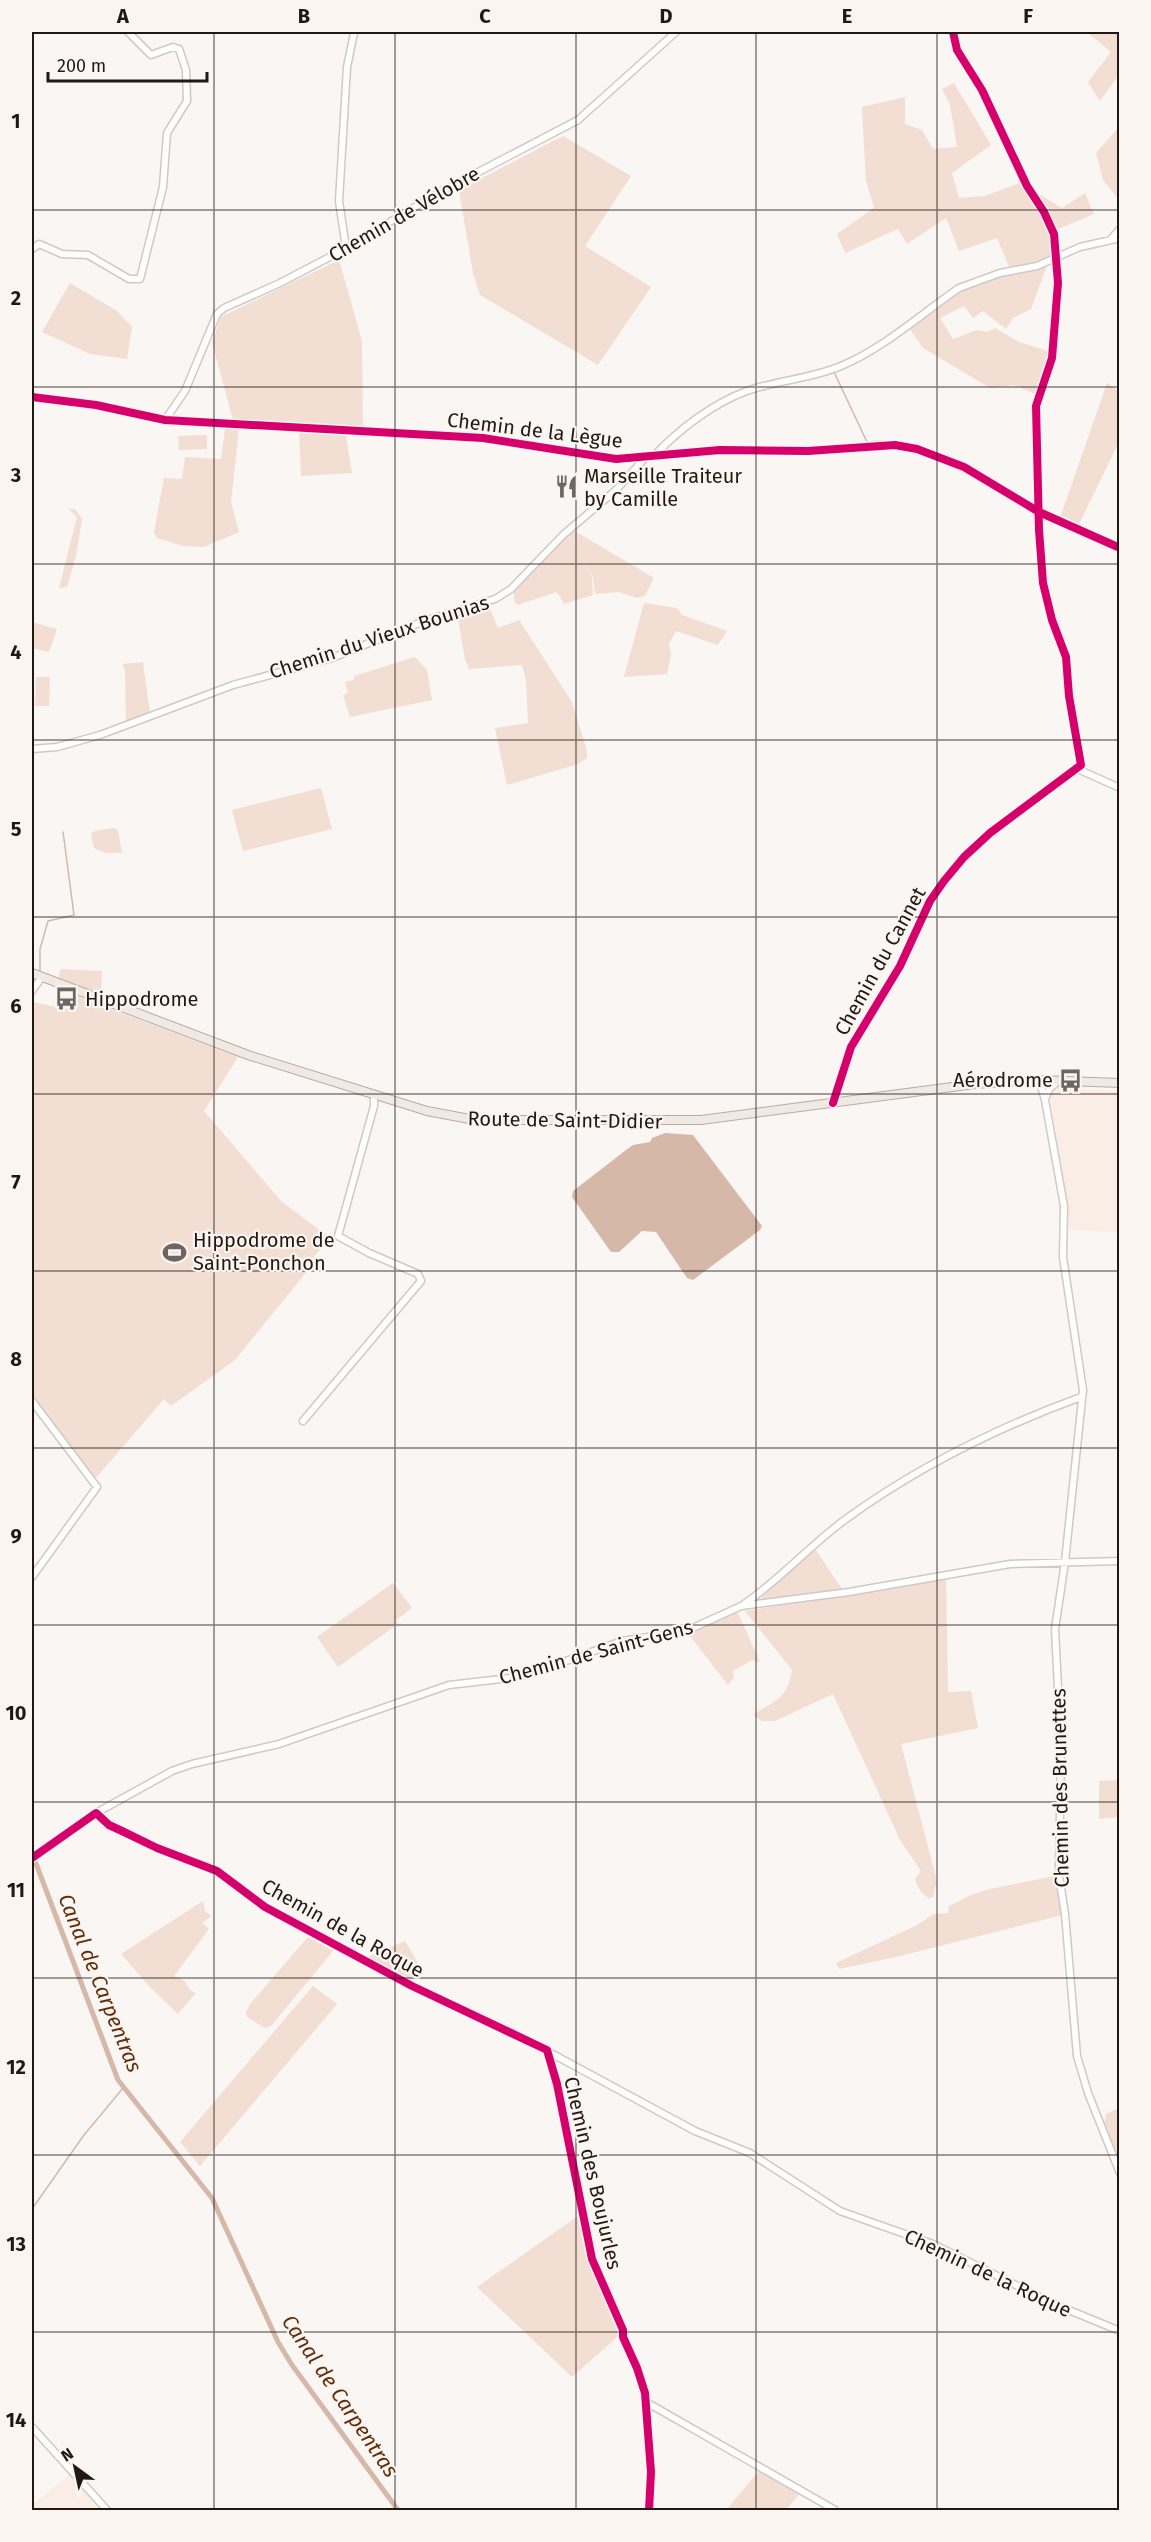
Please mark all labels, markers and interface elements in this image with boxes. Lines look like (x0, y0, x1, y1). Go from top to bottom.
text: A (116, 4, 130, 28)
text: B (298, 4, 310, 28)
text: C (479, 4, 491, 28)
text: D (659, 4, 673, 28)
text: E (842, 4, 852, 28)
text: F (1023, 4, 1033, 28)
scale bar (48, 45, 207, 83)
text: 200 m (57, 55, 106, 77)
text: 1 (11, 109, 21, 133)
street label: Chemin de Vélobre (324, 161, 484, 267)
text: 2 (11, 286, 21, 310)
street label: Chemin de la Lègue (446, 407, 624, 453)
text: 3 (10, 463, 21, 487)
place label: Marseille Traiteur by Camille (584, 464, 742, 511)
restaurant icon: Marseille Traiteur by Camille (553, 474, 579, 500)
street label: Chemin du Vieux Bounias (266, 590, 492, 684)
text: 4 (10, 640, 22, 664)
text: 5 (11, 817, 22, 841)
street label: Chemin du Cannet (829, 882, 931, 1039)
bus stop icon: Hippodrome (54, 986, 80, 1012)
place label: Hippodrome (85, 987, 198, 1011)
text: 6 (10, 994, 22, 1018)
bus stop icon: Aérodrome (1058, 1067, 1084, 1093)
place label: Aérodrome (953, 1068, 1053, 1092)
street label: Route de Saint-Didier (467, 1106, 663, 1134)
text: 7 (11, 1170, 21, 1194)
place label: Hippodrome de Saint-Ponchon (193, 1228, 335, 1275)
sports icon: Hippodrome de Saint-Ponchon (162, 1239, 188, 1265)
text: 8 (10, 1347, 22, 1371)
text: 9 (10, 1524, 22, 1548)
street label: Chemin de Saint-Gens (496, 1615, 696, 1689)
street label: Chemin des Brunettes (1046, 1688, 1074, 1888)
text: 10 (6, 1701, 26, 1725)
street label: Chemin de la Roque (258, 1874, 428, 1982)
text: 11 (7, 1878, 25, 1902)
water label: Canal de Carpentras (52, 1890, 148, 2076)
text: 12 (6, 2055, 26, 2079)
street label: Chemin des Boujurles (559, 2074, 627, 2272)
street label: Chemin de la Roque (901, 2224, 1075, 2322)
text: 13 (6, 2232, 26, 2256)
water label: Canal de Carpentras (276, 2310, 404, 2482)
text: 14 (6, 2408, 26, 2432)
north arrow (45, 2437, 105, 2497)
text: N (57, 2444, 77, 2466)

